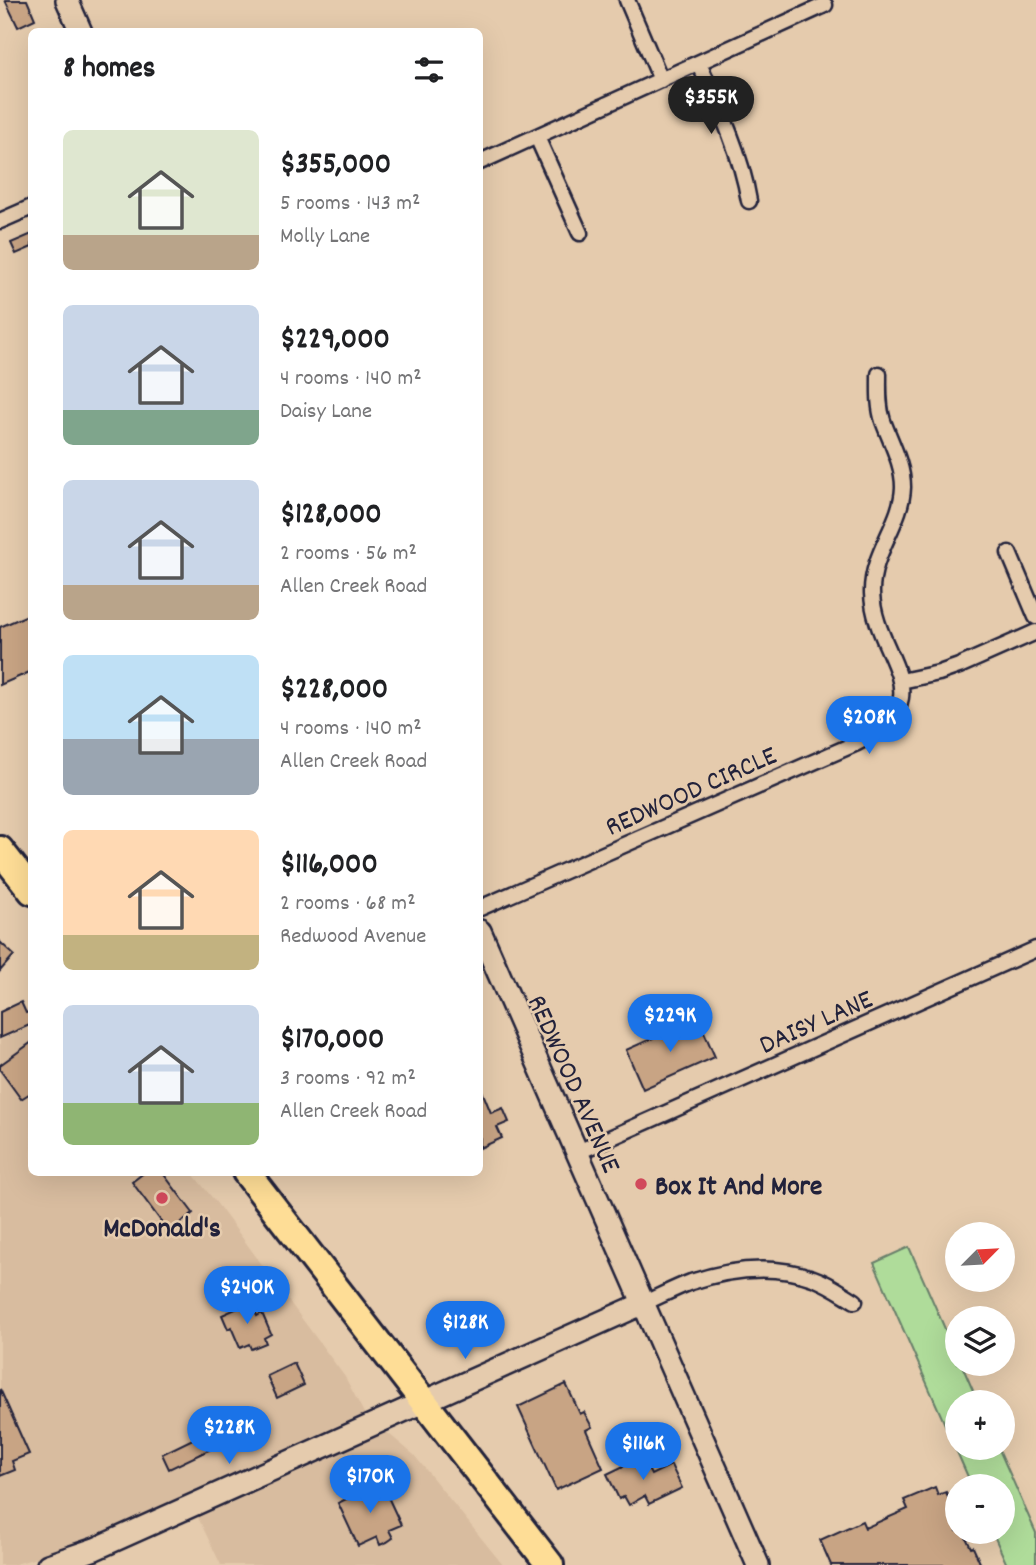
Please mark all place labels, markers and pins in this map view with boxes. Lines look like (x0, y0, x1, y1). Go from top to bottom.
pin: $355K (662, 76, 760, 136)
pin: $208K (820, 696, 918, 756)
pin: $229K (621, 995, 719, 1054)
place label: Box It And More (655, 1169, 822, 1209)
marker: Box It And More (633, 1176, 649, 1192)
marker: McDonald's (154, 1190, 170, 1206)
place label: McDonald's (103, 1211, 221, 1251)
pin: $240K (198, 1266, 296, 1326)
pin: $128K (416, 1302, 514, 1361)
pin: $228K (180, 1406, 278, 1466)
pin: $116K (594, 1422, 692, 1482)
pin: $170K (321, 1456, 419, 1515)

